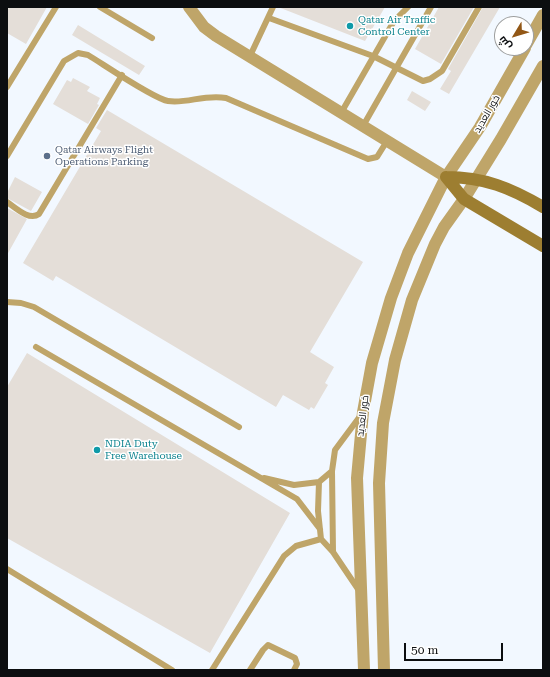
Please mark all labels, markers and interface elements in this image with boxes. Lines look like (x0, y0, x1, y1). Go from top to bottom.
place label: Qatar Air Traffic Control Center (358, 14, 435, 38)
north arrow (494, 16, 534, 56)
marker: Qatar Air Traffic Control Center (345, 21, 355, 31)
text: ش (495, 34, 514, 53)
street label: خور العديد (471, 93, 503, 135)
place label: Qatar Airways Flight Operations Parking (55, 144, 153, 168)
marker: Qatar Airways Flight Operations Parking (42, 151, 52, 161)
street label: خور العديد (355, 395, 371, 437)
place label: NDIA Duty Free Warehouse (105, 438, 182, 462)
marker: NDIA Duty Free Warehouse (92, 445, 102, 455)
scale bar (406, 635, 505, 661)
text: 50 m (411, 643, 438, 657)

